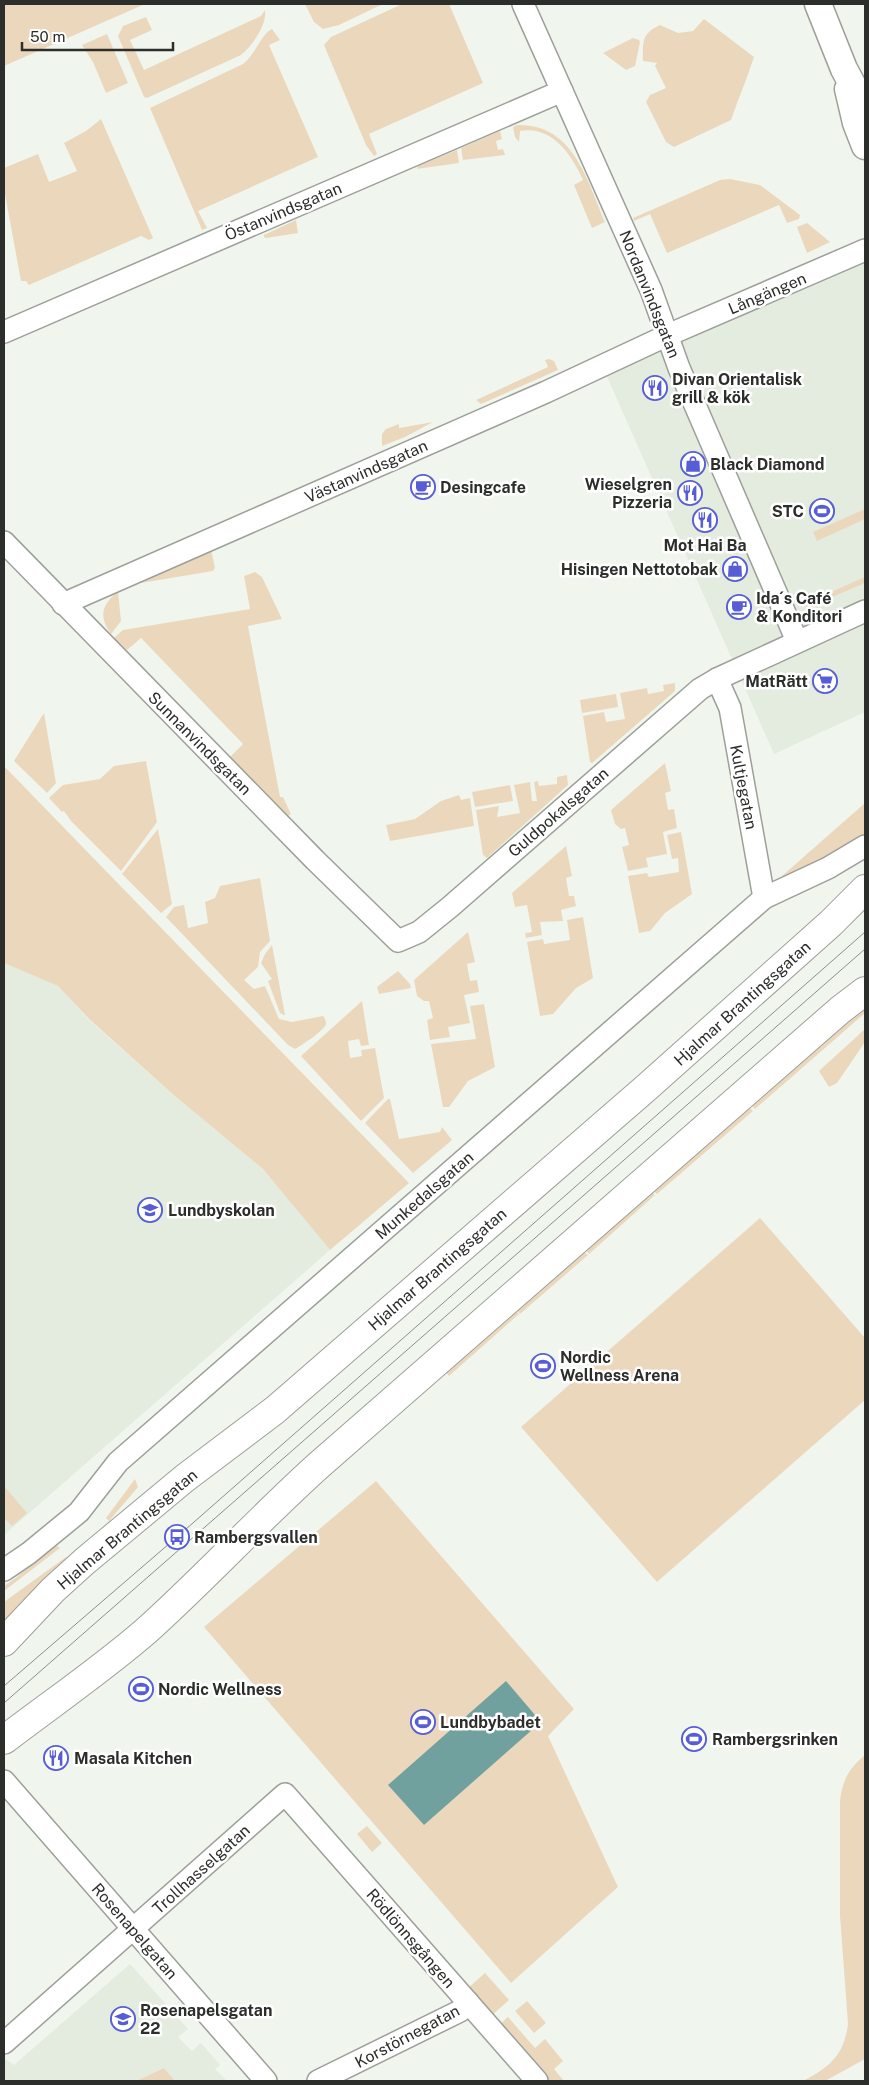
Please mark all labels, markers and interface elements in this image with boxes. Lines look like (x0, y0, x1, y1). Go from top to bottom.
scale bar (22, 20, 174, 52)
text: 50 m (30, 28, 65, 45)
street label: Östanvindsgatan (222, 177, 344, 245)
street label: Nordanvindsgatan (615, 228, 684, 361)
street label: Långängen (725, 269, 809, 318)
place label: Divan Orientalisk grill & kök (672, 370, 802, 407)
restaurant icon: Divan Orientalisk grill & kök (642, 375, 668, 401)
street label: Västanvindsgatan (302, 436, 430, 507)
shop icon: Black Diamond (680, 451, 706, 477)
place label: Black Diamond (710, 455, 824, 474)
cafe icon: Desingcafe (410, 474, 436, 500)
place label: Wieselgren Pizzeria (585, 475, 672, 512)
place label: Desingcafe (440, 478, 526, 497)
restaurant icon: Wieselgren Pizzeria (677, 480, 703, 506)
sports icon: STC (809, 498, 835, 524)
place label: STC (772, 502, 804, 521)
restaurant icon: Mot Hai Ba (692, 507, 718, 533)
place label: Mot Hai Ba (664, 536, 746, 555)
shop icon: Hisingen Nettotobak (722, 556, 748, 582)
place label: Hisingen Nettotobak (561, 560, 718, 579)
place label: Ida´s Café & Konditori (756, 589, 842, 626)
cafe icon: Ida´s Café & Konditori (726, 594, 752, 620)
supermarket icon: MatRätt (812, 668, 838, 694)
place label: MatRätt (745, 672, 808, 691)
street label: Sunnanvindsgatan (144, 688, 255, 799)
street label: Kultjegatan (726, 743, 761, 831)
street label: Guldpokalsgatan (504, 764, 612, 861)
street label: Hjalmar Brantingsgatan (670, 937, 814, 1070)
street label: Munkedalsgatan (371, 1148, 477, 1243)
school or university icon: Lundbyskolan (137, 1197, 163, 1223)
place label: Lundbyskolan (168, 1201, 275, 1220)
street label: Hjalmar Brantingsgatan (364, 1204, 510, 1335)
place label: Nordic Wellness Arena (560, 1348, 679, 1385)
sports icon: Nordic Wellness Arena (530, 1353, 556, 1379)
street label: Hjalmar Brantingsgatan (53, 1465, 201, 1594)
bus stop icon: Rambergsvallen (164, 1524, 190, 1550)
place label: Rambergsvallen (194, 1528, 318, 1547)
sports icon: Nordic Wellness (128, 1676, 154, 1702)
place label: Nordic Wellness (158, 1680, 282, 1699)
sports icon: Lundbybadet (410, 1709, 436, 1735)
place label: Lundbybadet (440, 1713, 541, 1732)
sports icon: Rambergsrinken (681, 1726, 707, 1752)
place label: Rambergsrinken (712, 1730, 838, 1749)
restaurant icon: Masala Kitchen (43, 1745, 69, 1771)
place label: Masala Kitchen (74, 1749, 192, 1768)
street label: Trollhasselgatan (149, 1821, 254, 1918)
street label: Rosenapelgatan (88, 1879, 181, 1983)
street label: Rödlönnsgången (362, 1885, 459, 1992)
place label: Rosenapelsgatan 22 (140, 2001, 272, 2038)
street label: Korstörnegatan (352, 2001, 463, 2072)
school or university icon: Rosenapelsgatan 22 (110, 2006, 136, 2032)

